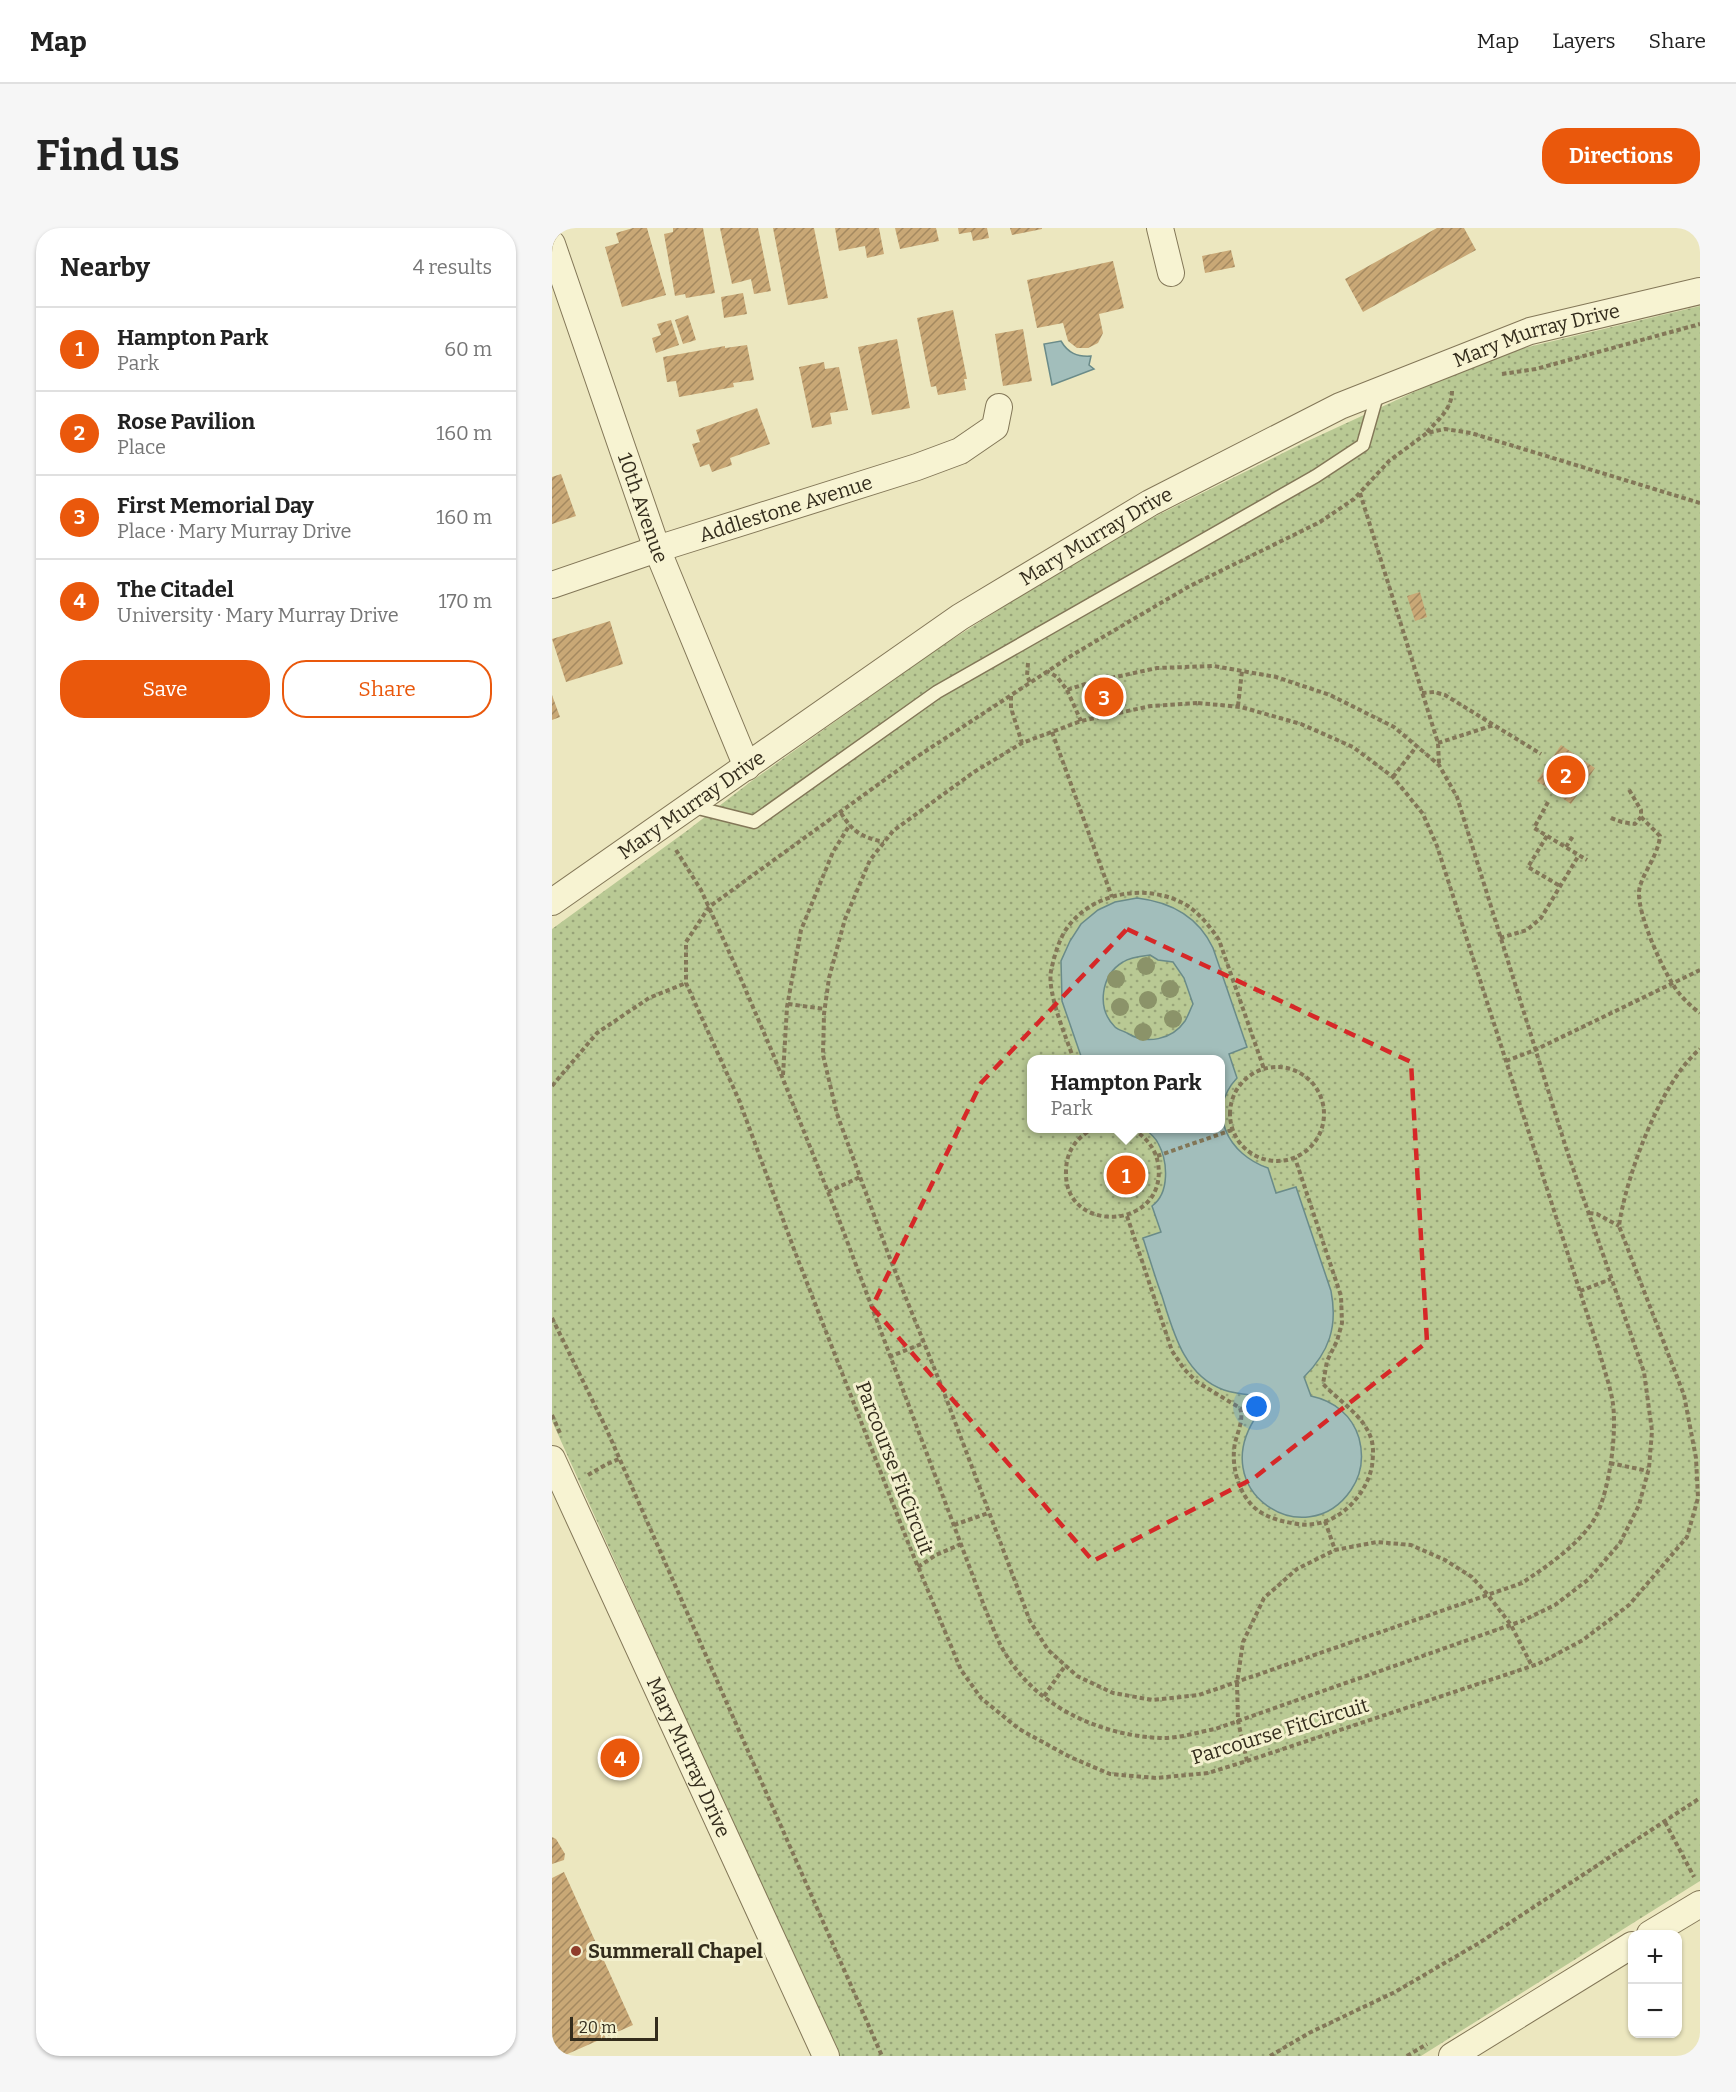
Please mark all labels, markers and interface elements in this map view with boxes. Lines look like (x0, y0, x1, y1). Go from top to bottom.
text: Map (30, 25, 87, 58)
text: Map (1477, 28, 1519, 54)
text: Layers (1552, 28, 1616, 54)
text: Share (1649, 28, 1706, 54)
button: Directions (1542, 128, 1700, 184)
text: Find us (36, 131, 180, 181)
text: Nearby (60, 252, 150, 283)
text: 4 results (413, 255, 492, 279)
street label: Mary Murray Drive (1450, 298, 1622, 372)
text: Hampton Park (117, 324, 268, 351)
text: 1 (75, 337, 84, 361)
text: 60 m (444, 337, 492, 361)
text: Park (117, 351, 159, 375)
text: Rose Pavilion (117, 408, 255, 435)
text: 2 (74, 421, 85, 445)
text: 160 m (436, 421, 492, 445)
text: Place (117, 435, 166, 459)
street label: 10th Avenue (613, 450, 673, 566)
street label: Addlestone Avenue (696, 470, 875, 547)
street label: Mary Murray Drive (1015, 482, 1176, 590)
text: First Memorial Day (117, 492, 314, 519)
text: 3 (74, 505, 85, 529)
text: 160 m (436, 505, 492, 529)
text: Place · Mary Murray Drive (117, 519, 351, 543)
text: The Citadel (117, 576, 234, 603)
text: 4 (73, 589, 86, 613)
text: 170 m (439, 589, 492, 613)
text: University · Mary Murray Drive (117, 603, 399, 627)
button: Save (60, 660, 270, 718)
button: Share (282, 660, 492, 718)
pin: 3 (1084, 674, 1124, 720)
street label: Mary Murray Drive (613, 745, 769, 864)
pin: 2 (1546, 752, 1586, 798)
popup (1027, 1055, 1225, 1133)
text: Hampton Park (1050, 1069, 1202, 1096)
text: Park (1050, 1096, 1093, 1120)
pin: 1 (1106, 1152, 1146, 1198)
street label: Parcourse FitCircuit (851, 1378, 939, 1558)
your location (1242, 1392, 1271, 1421)
street label: Mary Murray Drive (642, 1673, 736, 1841)
street label: Parcourse FitCircuit (1189, 1693, 1371, 1769)
pin: 4 (600, 1736, 640, 1780)
map controls (1628, 1930, 1682, 2038)
button: + (1628, 1930, 1682, 1984)
place label: Summerall Chapel (588, 1939, 763, 1963)
marker: Summerall Chapel (569, 1944, 583, 1958)
button: − (1628, 1984, 1682, 2038)
scale bar (570, 2014, 658, 2042)
text: 20 m (579, 2018, 616, 2037)

